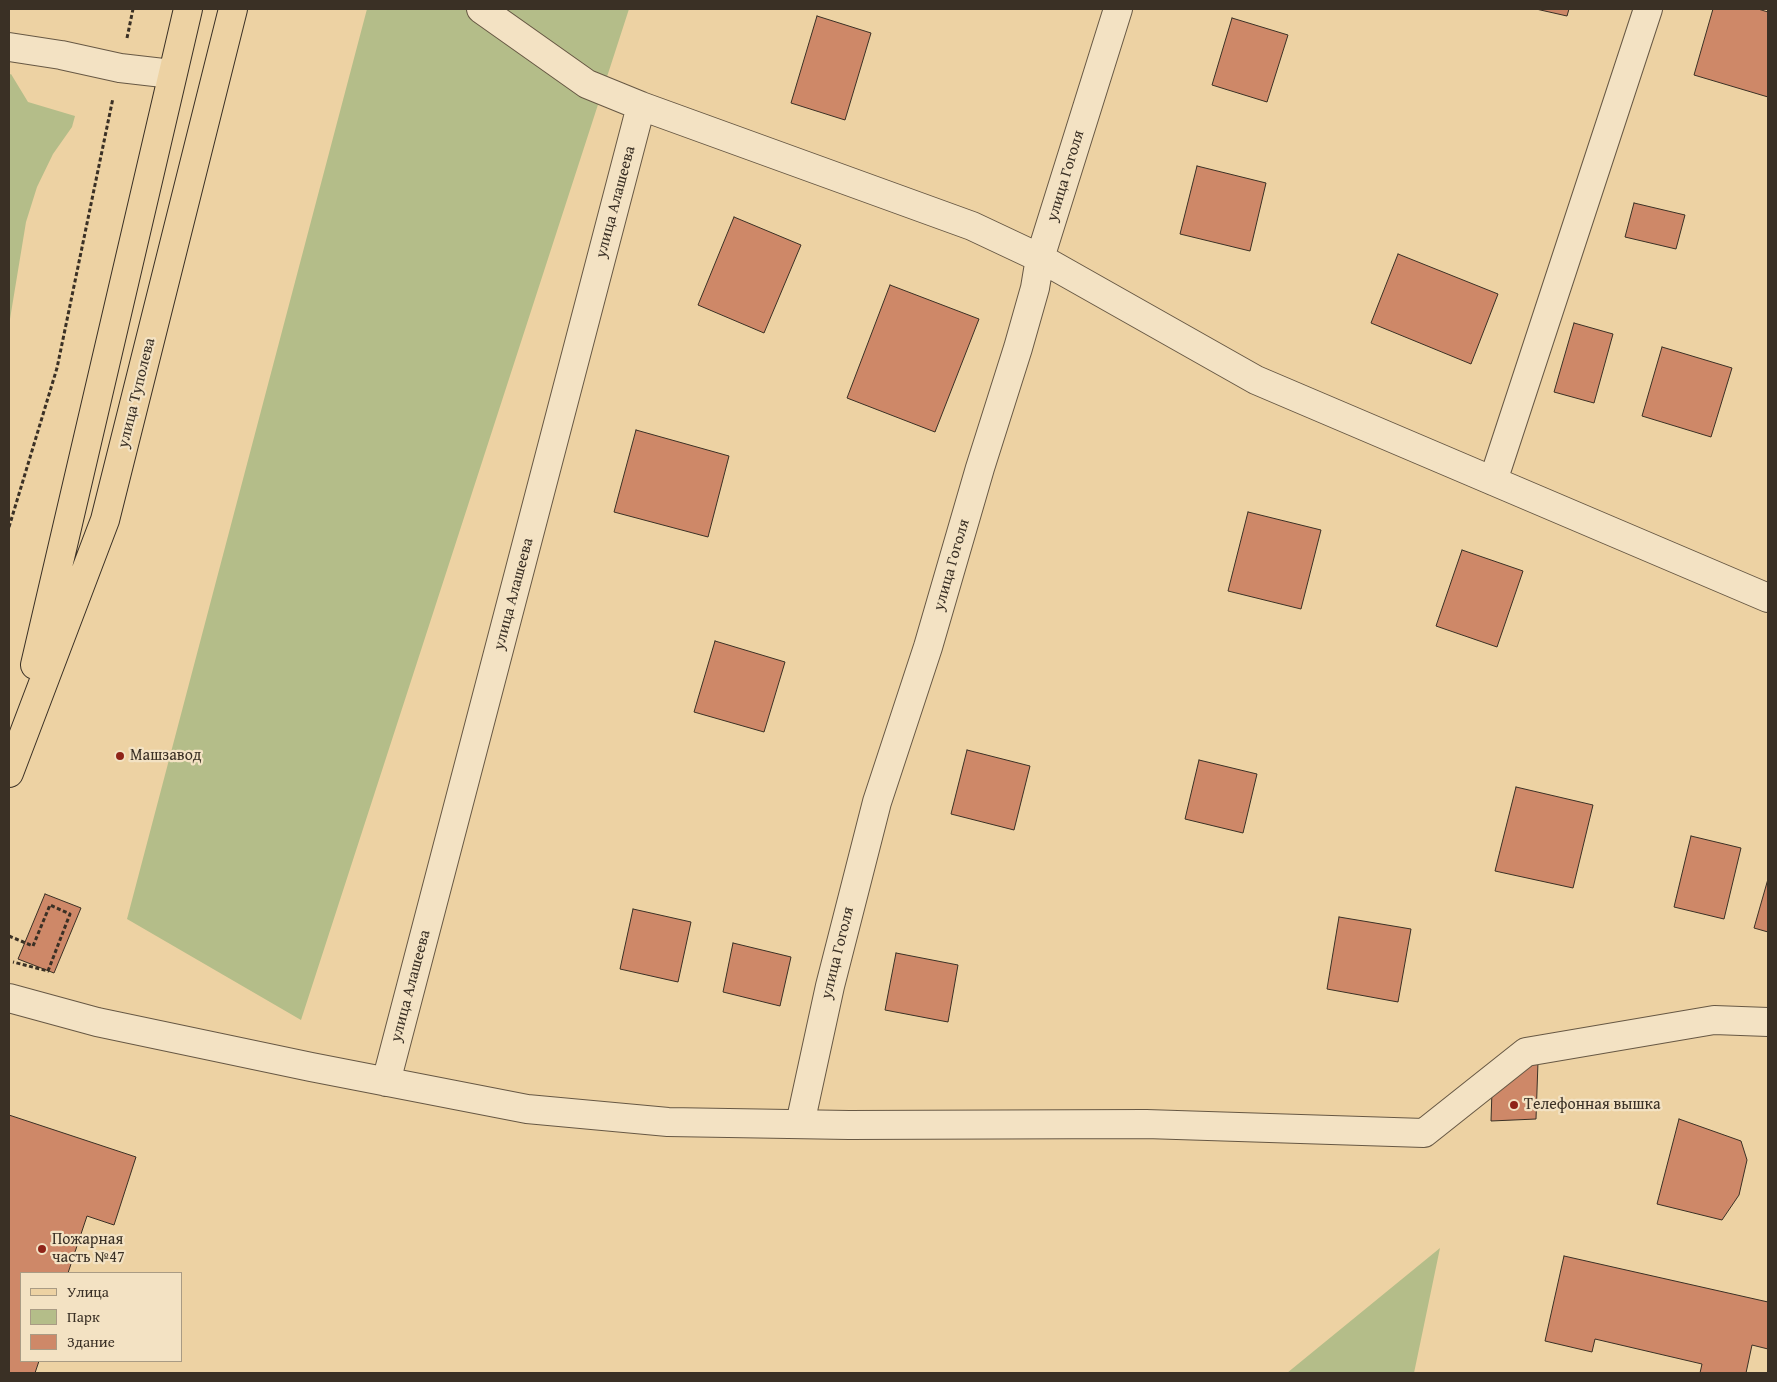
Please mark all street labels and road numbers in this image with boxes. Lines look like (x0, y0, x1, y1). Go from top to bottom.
street label: улица Гоголя (1043, 128, 1089, 224)
street label: улица Алашеева (592, 144, 640, 260)
street label: улица Туполева (114, 336, 160, 450)
street label: улица Гоголя (930, 517, 974, 613)
street label: улица Алашеева (490, 536, 538, 652)
street label: улица Гоголя (817, 905, 859, 1001)
street label: улица Алашеева (387, 928, 435, 1044)

